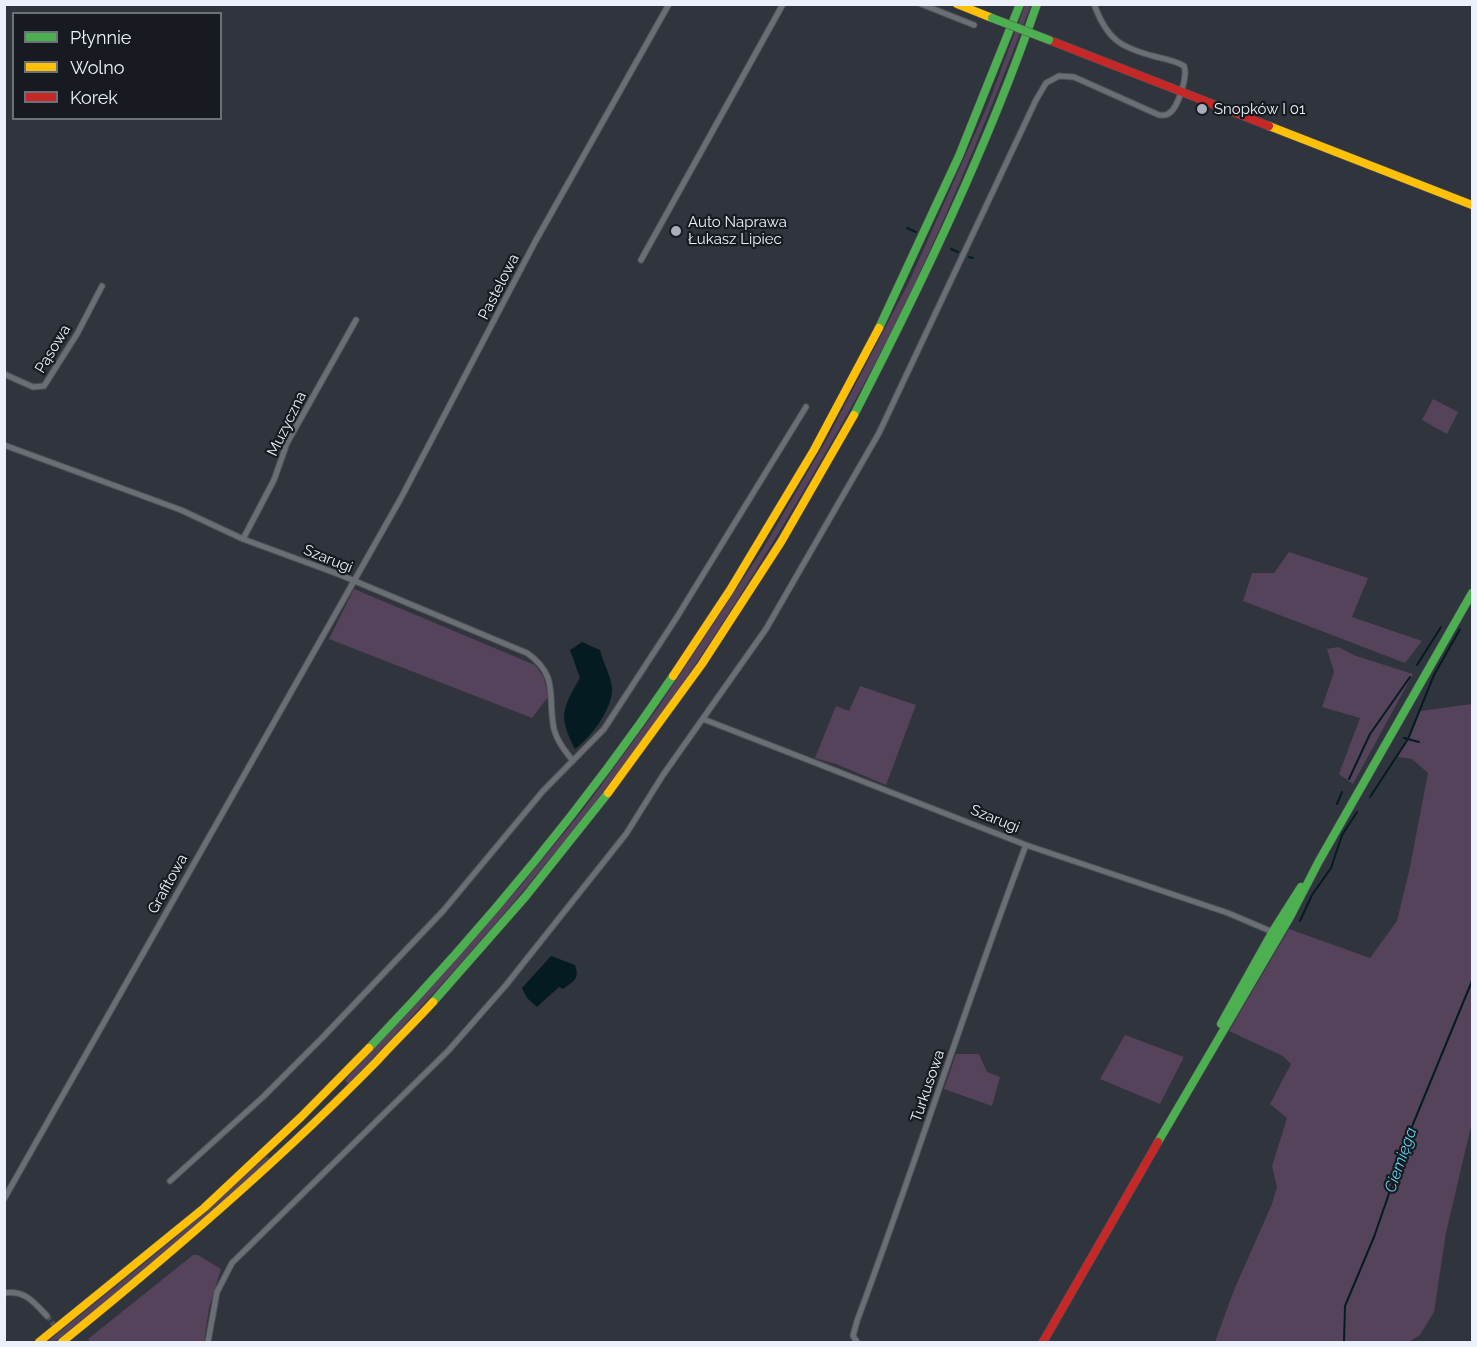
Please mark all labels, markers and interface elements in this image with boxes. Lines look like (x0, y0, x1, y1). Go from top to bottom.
legend (12, 12, 222, 120)
text: Płynnie (70, 27, 131, 48)
text: Wolno (70, 57, 124, 78)
text: Korek (70, 87, 118, 108)
place label: Snopków I 01 (1214, 100, 1305, 118)
marker: Snopków I 01 (1195, 102, 1209, 116)
place label: Auto Naprawa Łukasz Lipiec (688, 213, 787, 248)
marker: Auto Naprawa Łukasz Lipiec (669, 224, 683, 238)
street label: Pastelowa (475, 251, 523, 323)
street label: Pąsowa (32, 321, 74, 377)
street label: Muzyczna (264, 389, 310, 459)
street label: Szarugi (301, 541, 355, 577)
street label: Szarugi (968, 801, 1022, 837)
street label: Grafitowa (144, 851, 192, 917)
street label: Turkusowa (907, 1048, 949, 1124)
water label: Ciemięga (1381, 1125, 1421, 1195)

